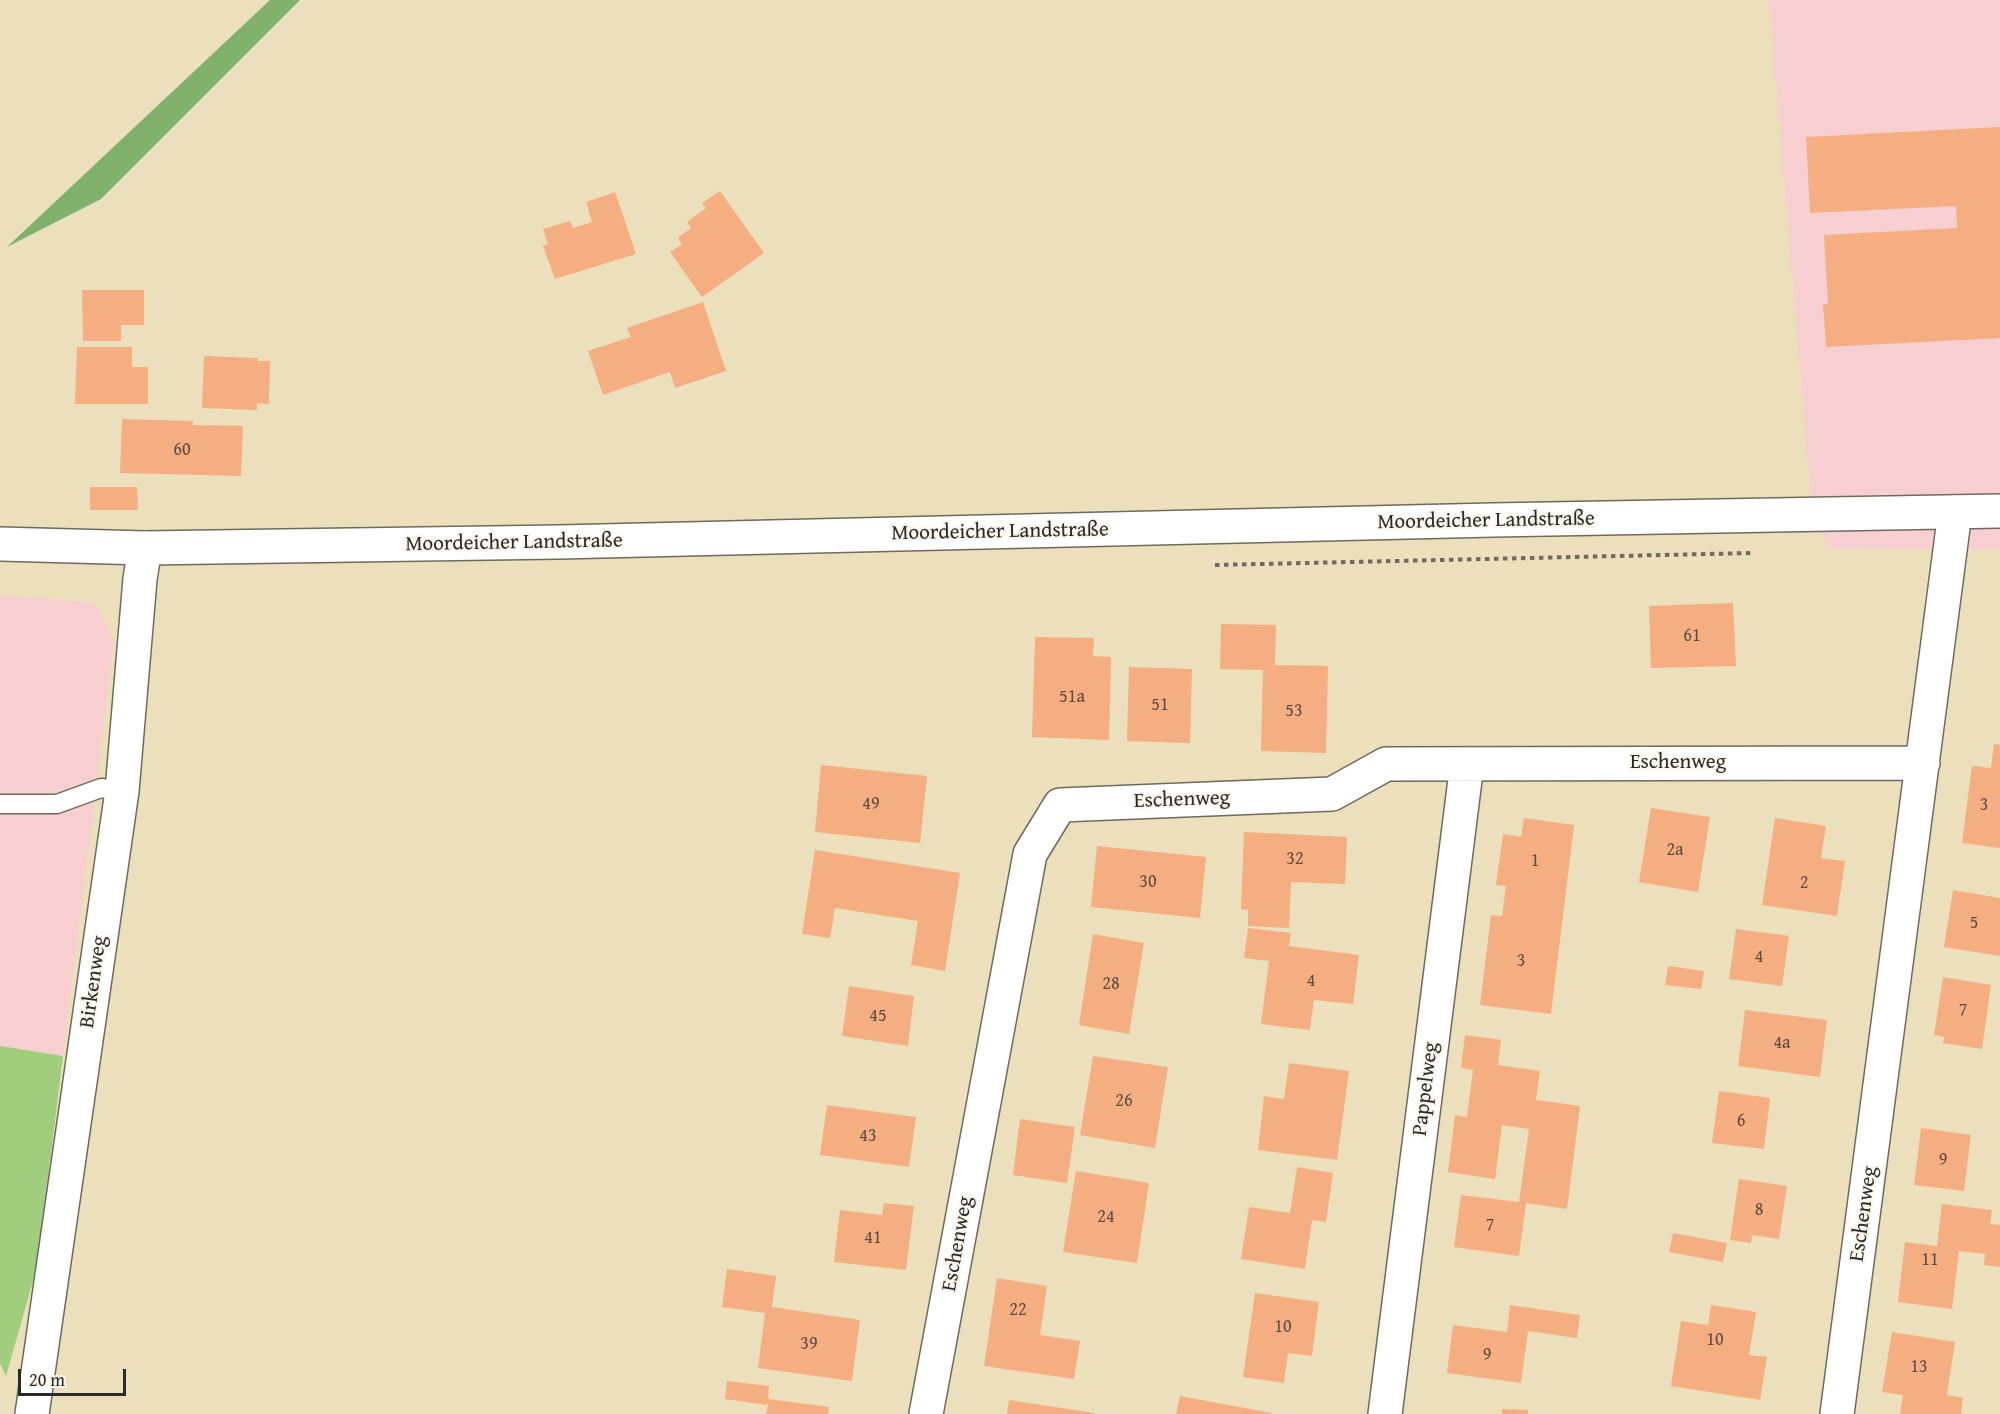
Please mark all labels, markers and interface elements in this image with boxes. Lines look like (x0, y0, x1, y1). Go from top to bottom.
house number: 60 (173, 439, 191, 461)
street label: Moordeicher Landstraße (1377, 507, 1595, 535)
street label: Moordeicher Landstraße (891, 518, 1109, 546)
street label: Moordeicher Landstraße (405, 529, 623, 557)
house number: 61 (1683, 625, 1701, 647)
house number: 51a (1059, 686, 1085, 708)
house number: 51 (1151, 694, 1169, 716)
house number: 53 (1285, 700, 1303, 722)
street label: Eschenweg (1630, 750, 1726, 776)
street label: Eschenweg (1133, 786, 1231, 814)
house number: 49 (862, 793, 880, 815)
house number: 3 (1980, 794, 1988, 816)
house number: 2a (1666, 839, 1684, 861)
house number: 32 (1286, 848, 1304, 870)
house number: 1 (1531, 850, 1539, 872)
house number: 30 (1139, 871, 1157, 893)
house number: 2 (1800, 872, 1808, 894)
house number: 5 (1970, 912, 1978, 934)
street label: Birkenweg (75, 934, 113, 1030)
house number: 4 (1755, 946, 1763, 968)
house number: 3 (1517, 950, 1525, 972)
house number: 4 (1307, 970, 1315, 992)
house number: 28 (1102, 973, 1120, 995)
house number: 7 (1959, 999, 1967, 1021)
house number: 45 (869, 1005, 887, 1027)
house number: 4a (1773, 1032, 1791, 1054)
street label: Pappelweg (1408, 1041, 1444, 1137)
house number: 26 (1115, 1090, 1133, 1112)
house number: 6 (1737, 1110, 1745, 1132)
house number: 43 (859, 1125, 877, 1147)
house number: 9 (1939, 1149, 1947, 1171)
street label: Eschenweg (1845, 1165, 1883, 1263)
street label: Eschenweg (937, 1194, 979, 1294)
house number: 8 (1755, 1199, 1763, 1221)
house number: 24 (1097, 1206, 1115, 1228)
house number: 7 (1486, 1214, 1494, 1236)
house number: 41 (864, 1227, 882, 1249)
house number: 11 (1921, 1249, 1939, 1271)
house number: 22 (1009, 1299, 1027, 1321)
house number: 10 (1274, 1316, 1292, 1338)
house number: 10 (1706, 1329, 1724, 1351)
house number: 39 (800, 1333, 818, 1355)
house number: 9 (1483, 1344, 1491, 1366)
house number: 13 (1910, 1356, 1928, 1378)
scale bar (21, 1357, 129, 1395)
text: 20 m (29, 1366, 65, 1393)

